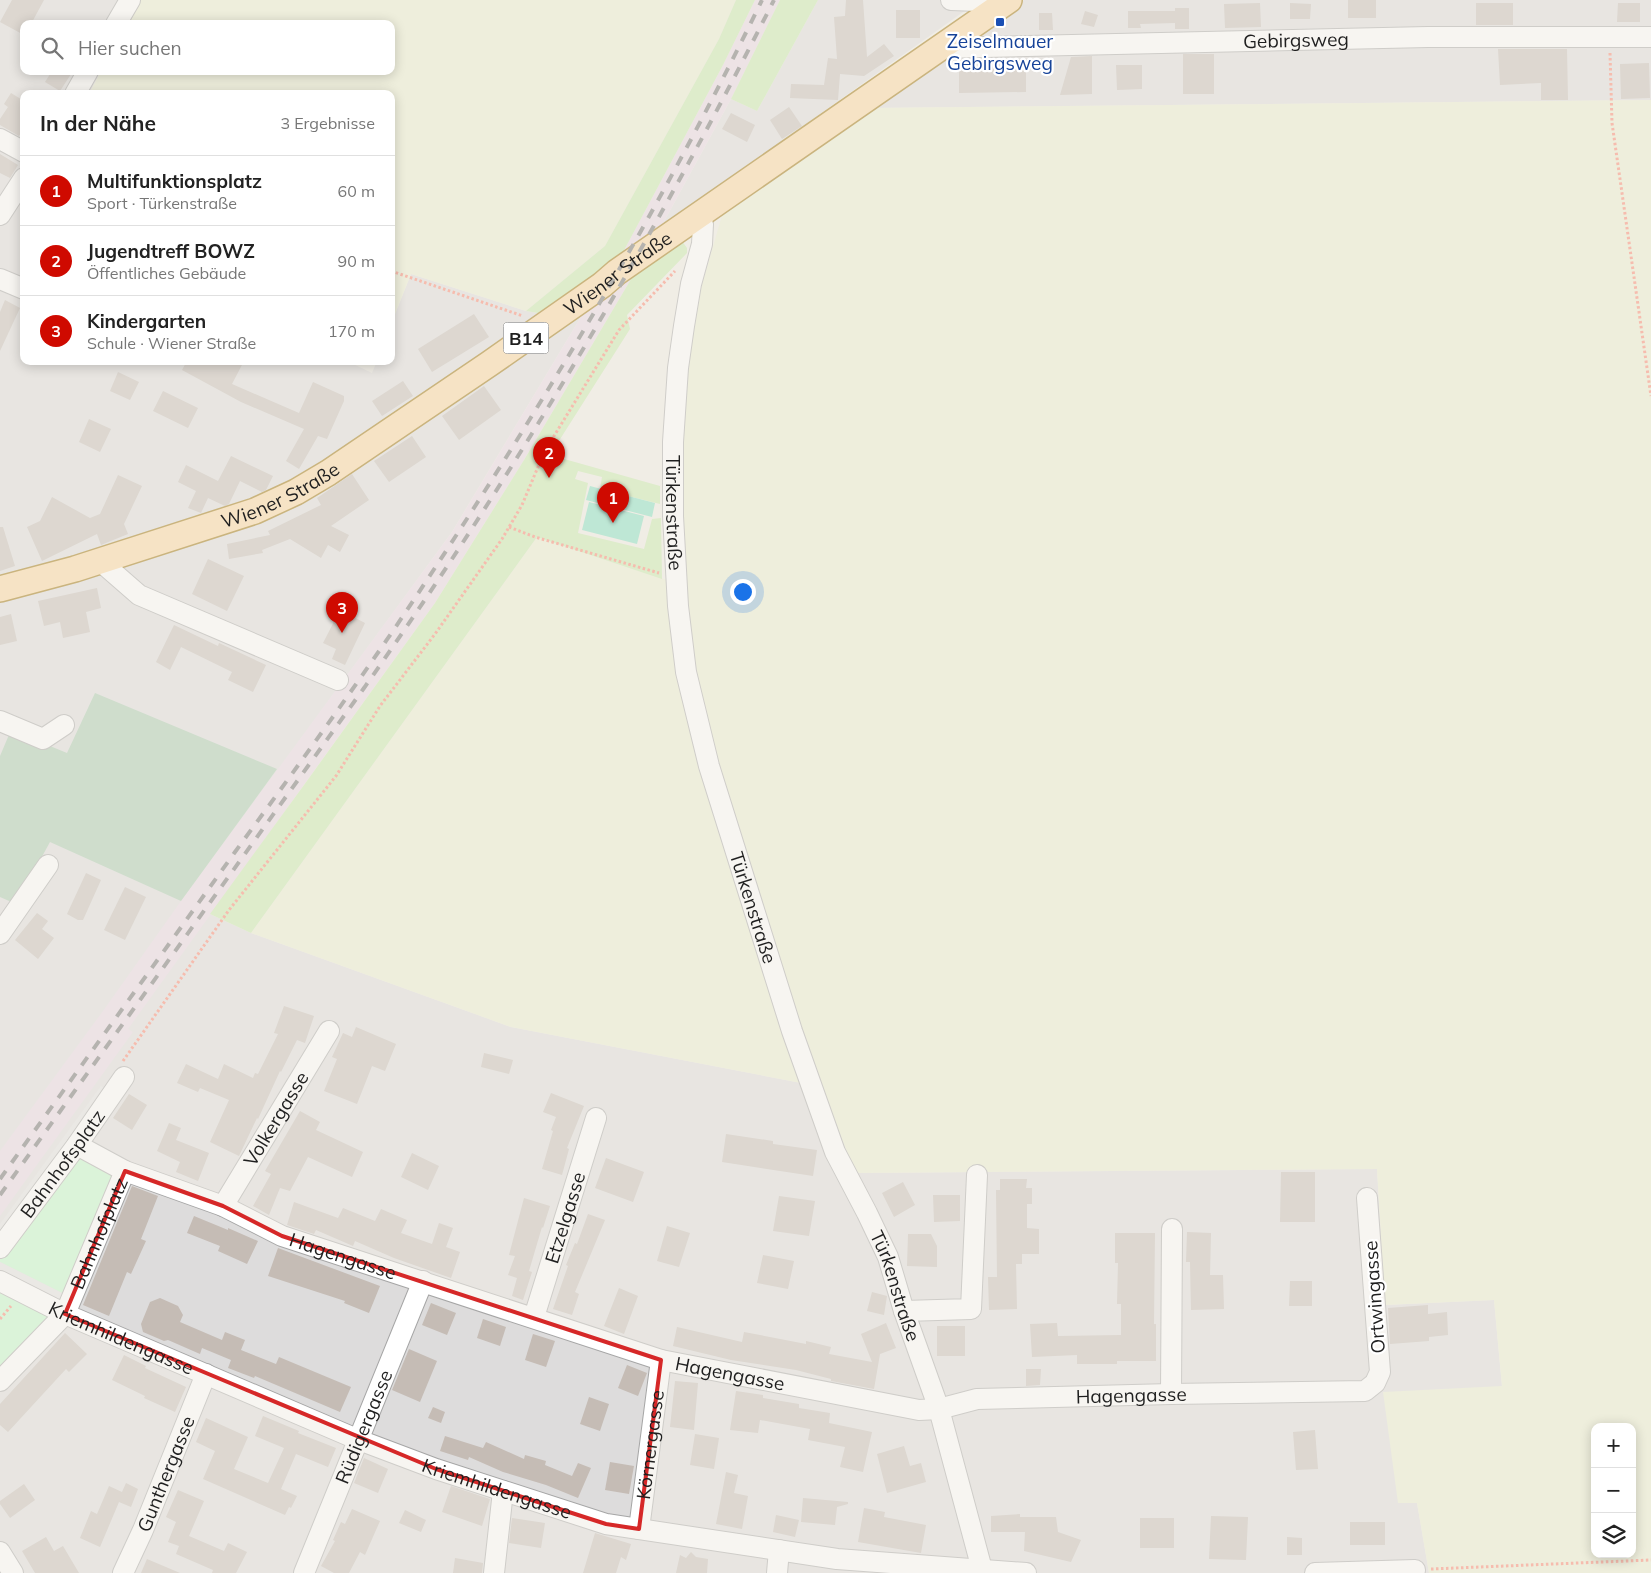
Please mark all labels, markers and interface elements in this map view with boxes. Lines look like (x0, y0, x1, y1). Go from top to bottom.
marker: Zeiselmauer Gebirgsweg (994, 16, 1006, 28)
search box (20, 20, 395, 75)
street label: Gebirgsweg (1243, 27, 1349, 53)
place label: Zeiselmauer Gebirgsweg (947, 29, 1053, 75)
icon: search (38, 34, 66, 62)
text: Hier suchen (78, 36, 182, 60)
text: In der Nähe (40, 110, 156, 136)
text: 3 Ergebnisse (280, 113, 375, 133)
text: Multifunktionsplatz (87, 169, 262, 193)
text: 1 (51, 181, 61, 201)
text: 60 m (338, 181, 375, 201)
text: Sport · Türkenstraße (87, 193, 237, 213)
street label: Wiener Straße (559, 226, 676, 320)
text: Jugendtreff BOWZ (87, 239, 255, 263)
text: 2 (51, 251, 61, 271)
text: 90 m (338, 251, 375, 271)
text: Öffentliches Gebäude (87, 263, 246, 283)
text: Kindergarten (87, 309, 206, 333)
text: 3 (51, 321, 61, 341)
text: 170 m (328, 321, 375, 341)
road number: B14 (504, 322, 548, 353)
text: Schule · Wiener Straße (87, 333, 256, 353)
pin: 2 (533, 437, 565, 478)
street label: Türkenstraße (661, 455, 688, 571)
street label: Wiener Straße (218, 457, 344, 533)
pin: 1 (597, 482, 629, 523)
your location (730, 579, 756, 605)
pin: 3 (326, 592, 358, 633)
street label: Türkenstraße (725, 849, 782, 966)
street label: Volkergasse (238, 1067, 314, 1170)
street label: Bahnhofsplatz (15, 1105, 110, 1222)
street label: Etzelgasse (539, 1169, 590, 1266)
street label: Bahnhofplatz (65, 1174, 133, 1293)
street label: Türkenstraße (865, 1226, 926, 1344)
street label: Hagengasse (286, 1227, 399, 1285)
street label: Ortwingasse (1358, 1240, 1390, 1354)
street label: Kriemhildengasse (45, 1296, 197, 1380)
street label: Hagengasse (673, 1351, 787, 1396)
street label: Rüdigergasse (330, 1366, 398, 1487)
street label: Hagengasse (1075, 1382, 1187, 1408)
street label: Körnergasse (631, 1389, 669, 1501)
street label: Gunthergasse (132, 1412, 200, 1535)
map controls (1591, 1423, 1636, 1558)
button: + (1591, 1423, 1636, 1468)
street label: Kriemhildengasse (419, 1453, 575, 1524)
button: − (1591, 1468, 1636, 1513)
button: layers (1591, 1513, 1636, 1558)

